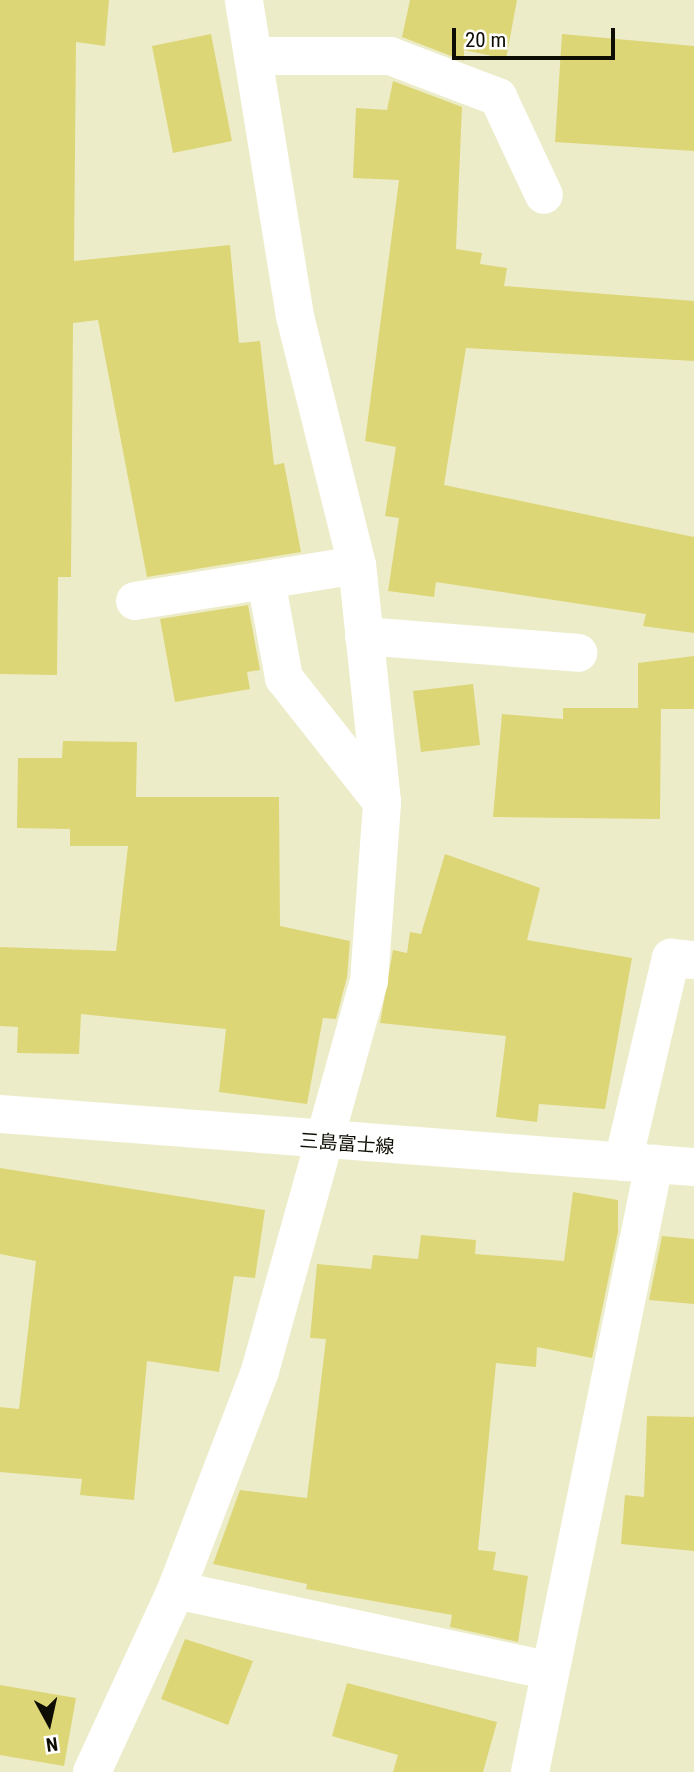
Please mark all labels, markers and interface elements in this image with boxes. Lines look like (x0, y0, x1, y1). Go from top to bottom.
scale bar (456, 14, 619, 58)
text: 20 m (465, 28, 506, 52)
street label: 三島富士線 (299, 1129, 395, 1159)
north arrow (14, 1688, 84, 1758)
text: N (45, 1732, 59, 1756)

